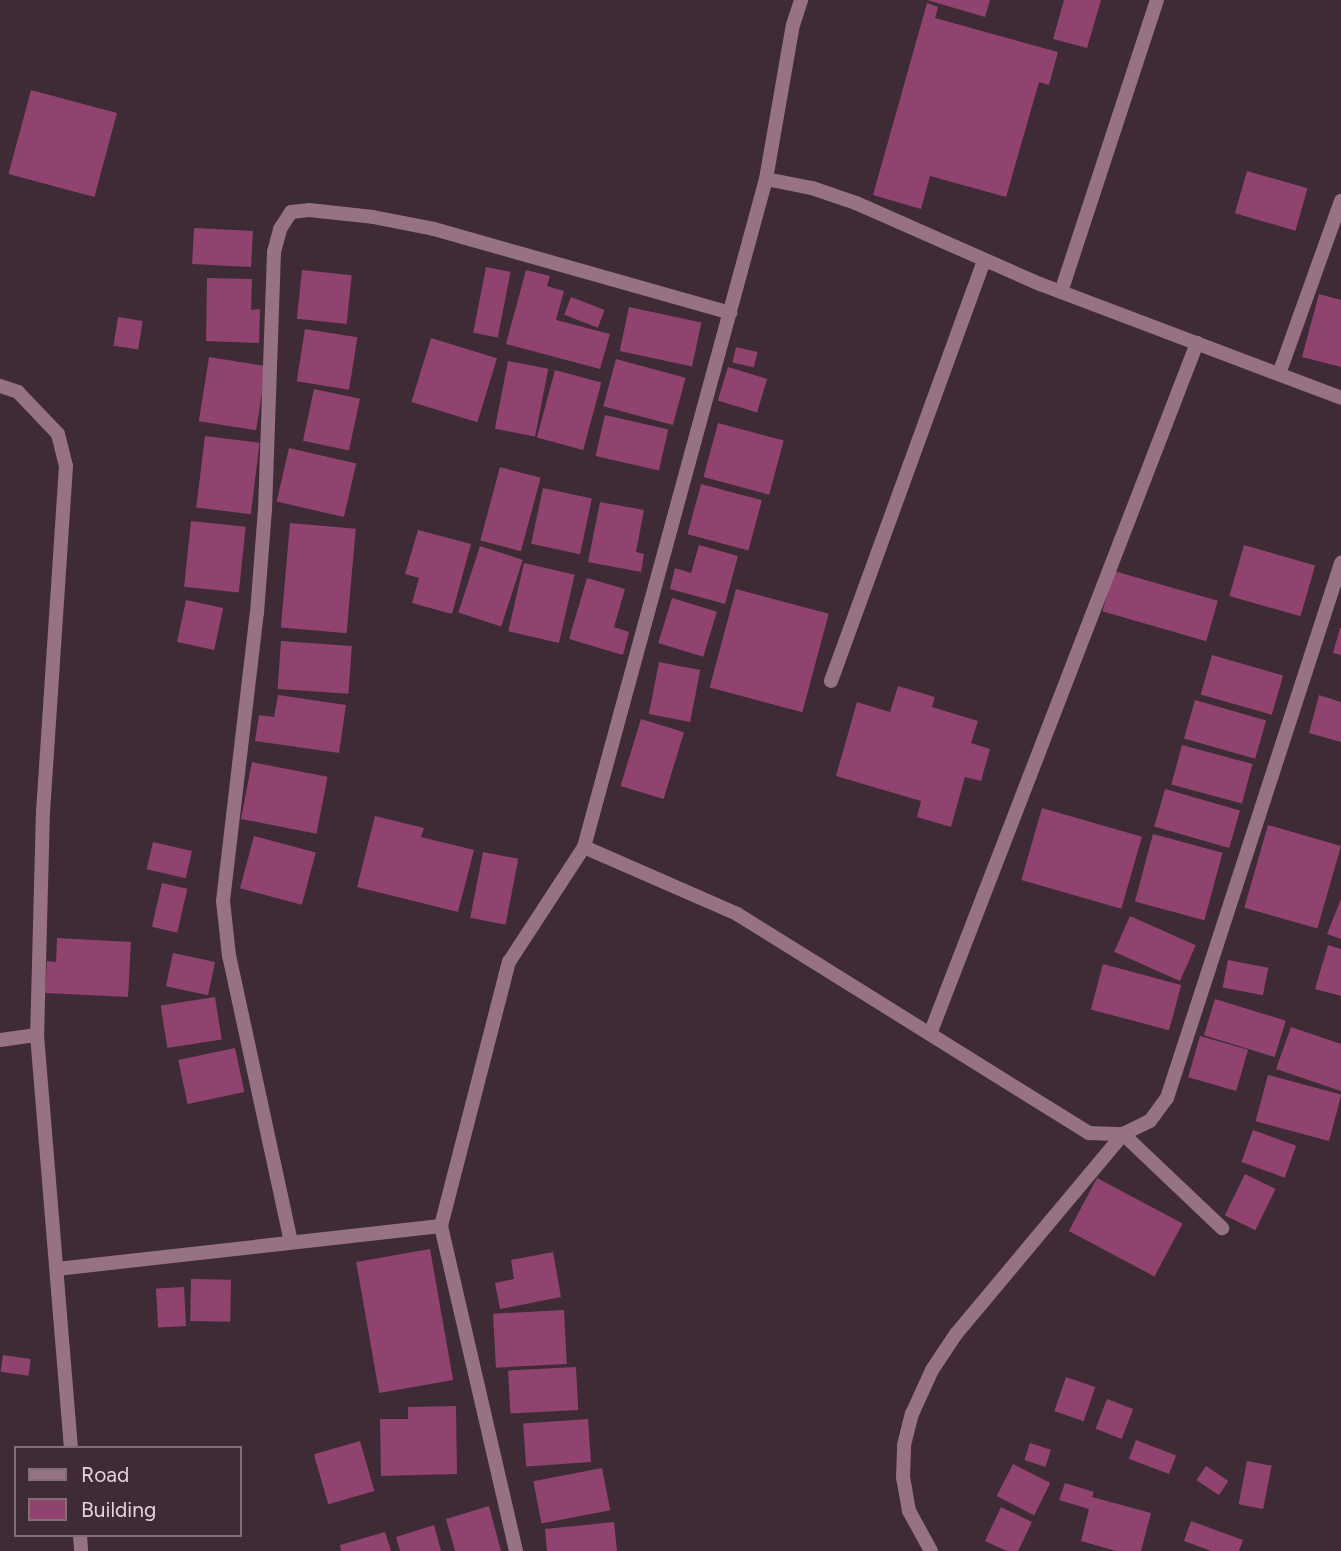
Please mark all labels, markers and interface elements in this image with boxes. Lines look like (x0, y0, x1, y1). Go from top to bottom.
legend (14, 1446, 242, 1537)
text: Road (81, 1462, 129, 1487)
text: Building (81, 1497, 156, 1522)

